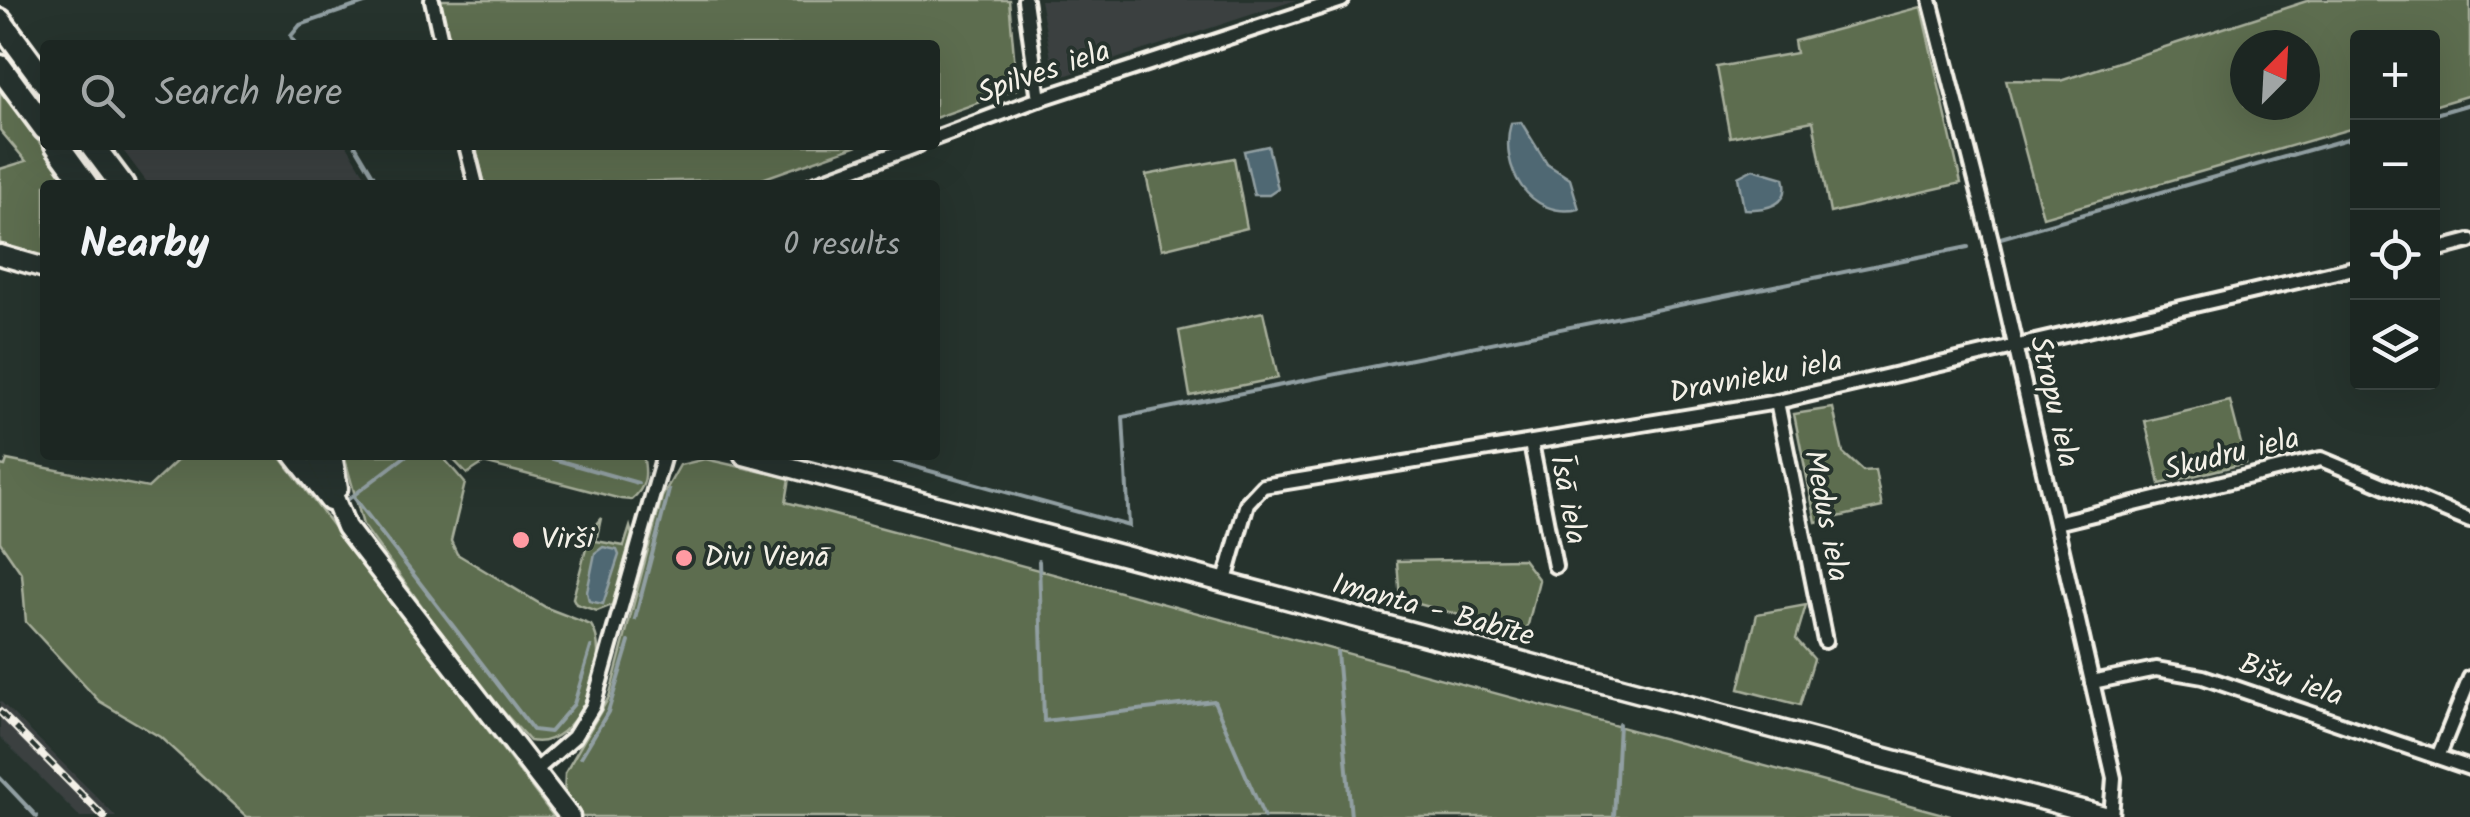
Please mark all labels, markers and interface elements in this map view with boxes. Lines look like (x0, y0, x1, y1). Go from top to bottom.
street label: Spilves iela (971, 28, 1117, 118)
north arrow (2230, 30, 2320, 120)
map controls (2350, 30, 2440, 390)
button: + (2350, 30, 2440, 120)
search box (40, 40, 940, 150)
text: Search here (155, 65, 342, 125)
icon: search (75, 68, 130, 123)
button: − (2350, 120, 2440, 210)
button: locate (2350, 210, 2440, 300)
text: Nearby (80, 212, 209, 279)
text: 0 results (783, 220, 900, 271)
button: layers (2350, 300, 2440, 390)
street label: Stropu iela (2015, 331, 2091, 473)
street label: Dravnieku iela (1665, 338, 1847, 418)
street label: Skudru iela (2159, 415, 2305, 495)
street label: Medus iela (1789, 446, 1861, 586)
street label: Īsā iela (1535, 451, 1599, 549)
place label: Virši (541, 516, 596, 564)
marker: Virši (510, 529, 532, 551)
place label: Divi Vienā (704, 534, 832, 582)
marker: Divi Vienā (673, 547, 695, 569)
street label: Imanta - Babīte (1326, 561, 1540, 661)
street label: Bišu iela (2232, 641, 2350, 721)

